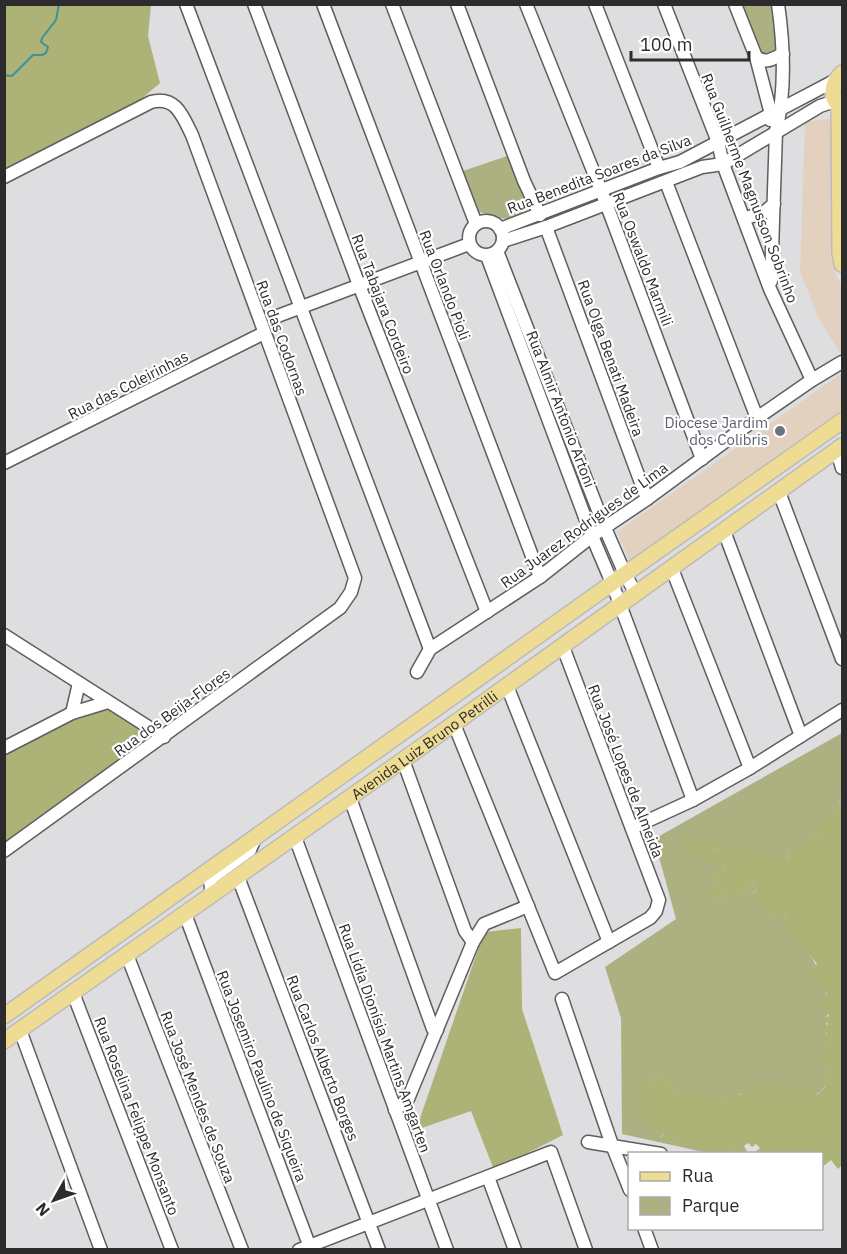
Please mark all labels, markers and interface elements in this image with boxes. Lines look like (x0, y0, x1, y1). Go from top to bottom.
scale bar (631, 24, 750, 62)
text: 100 m (640, 33, 692, 56)
street label: Rua Guilherme Magnusson Sobrinho (697, 71, 803, 305)
street label: Rua Benedita Soares da Silva (504, 130, 694, 218)
street label: Rua Oswaldo Marmili (609, 189, 677, 329)
street label: Rua Orlando Pioli (415, 227, 475, 343)
street label: Rua Tabajara Cordeiro (348, 231, 418, 377)
street label: Rua Olga Benati Madeira (574, 277, 648, 439)
street label: Rua das Codornas (252, 278, 312, 398)
street label: Rua Almir Antonio Artoni (522, 328, 600, 490)
street label: Rua das Coleirinhas (65, 346, 191, 424)
place label: Diocese Jardim dos Colibris (664, 413, 768, 449)
marker: Diocese Jardim dos Colibris (773, 424, 787, 438)
street label: Rua Juarez Rodrigues de Lima (497, 458, 671, 592)
street label: Rua dos Beija-Flores (110, 663, 234, 761)
street label: Rua José Lopes de Almeida (584, 682, 668, 860)
street label: Avenida Luiz Bruno Petrilli (347, 686, 501, 803)
street label: Rua Lídia Dionísia Martins Amgarten (335, 921, 435, 1155)
street label: Rua Josemiro Paulino de Siqueira (213, 968, 311, 1184)
street label: Rua Carlos Alberto Borges (283, 972, 363, 1144)
street label: Rua José Mendes de Souza (156, 1008, 240, 1186)
street label: Rua Roselina Felippe Monsanto (90, 1014, 184, 1218)
legend (628, 1152, 823, 1230)
text: Rua (682, 1164, 714, 1187)
north arrow (24, 1170, 84, 1230)
text: Parque (682, 1194, 740, 1217)
text: N (31, 1199, 54, 1221)

